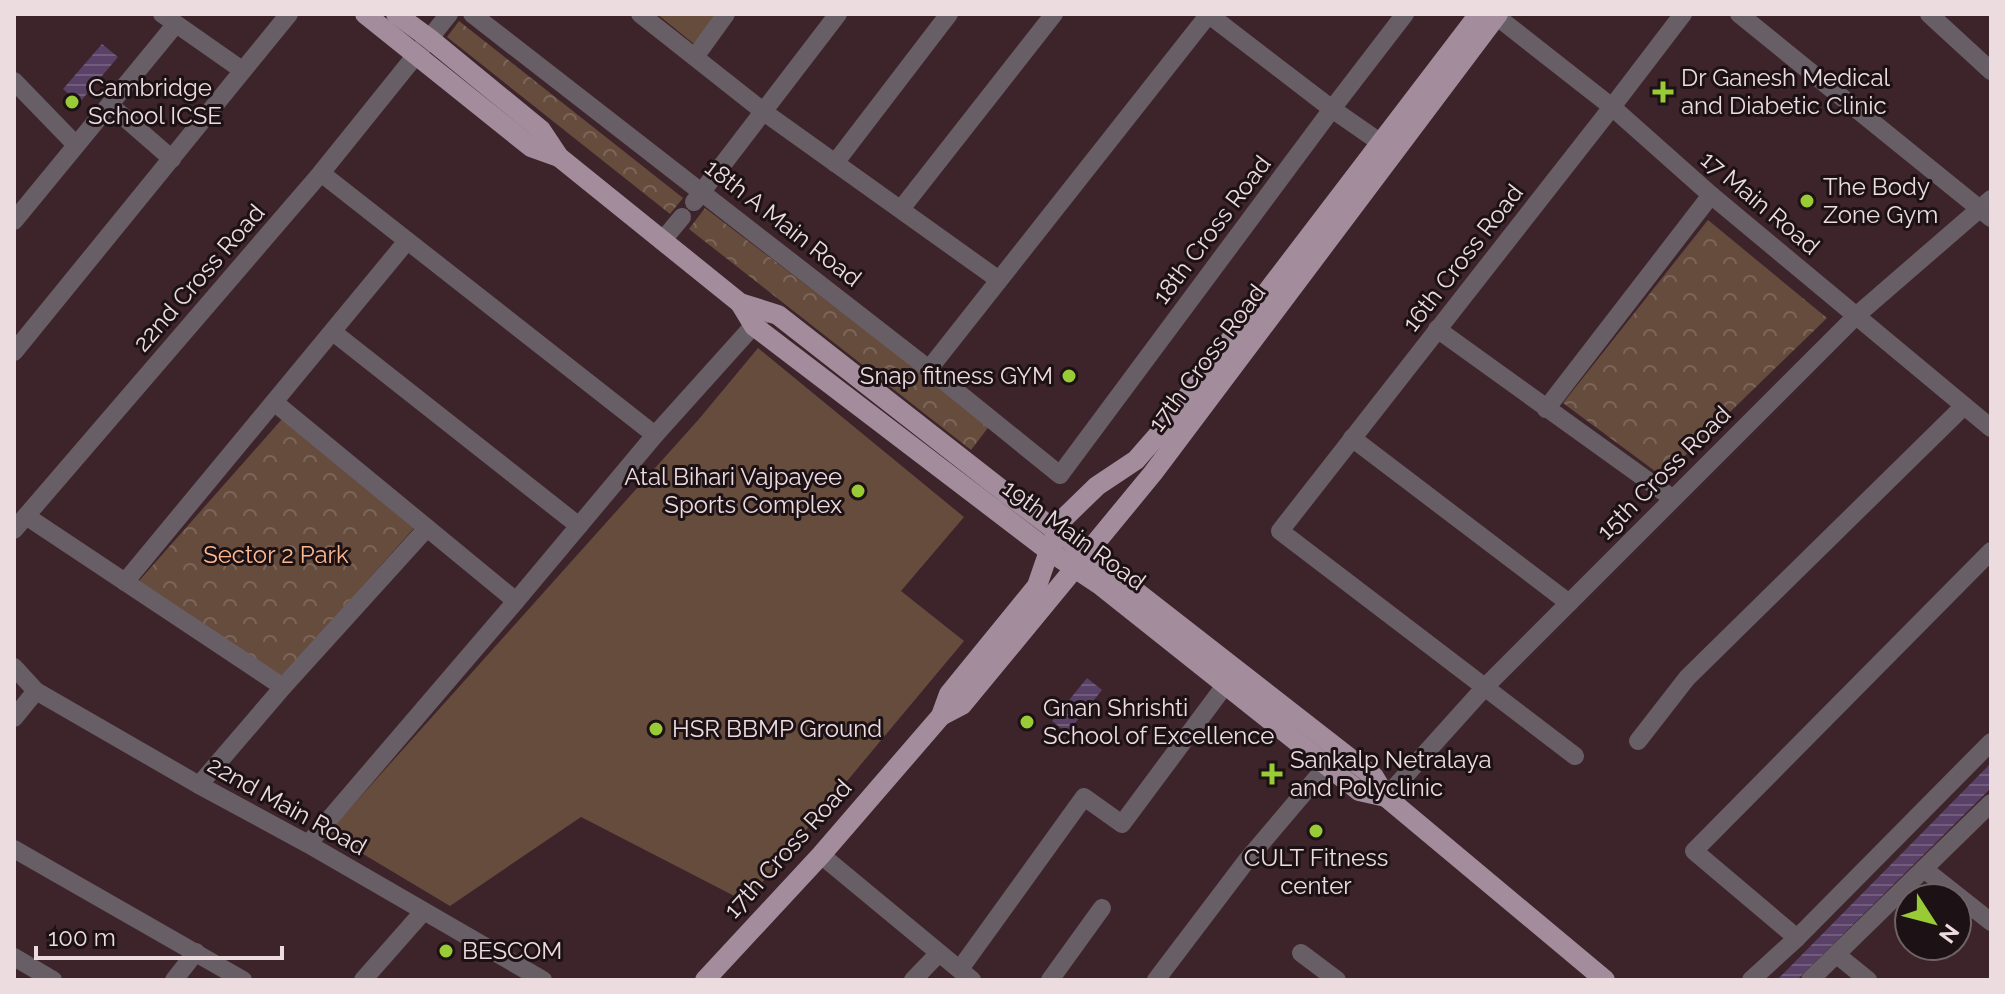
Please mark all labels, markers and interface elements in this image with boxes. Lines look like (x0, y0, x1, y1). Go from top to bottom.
place label: Dr Ganesh Medical and Diabetic Clinic (1681, 63, 1891, 120)
place label: Cambridge School ICSE (88, 73, 222, 130)
marker: Dr Ganesh Medical and Diabetic Clinic (1652, 81, 1674, 103)
marker: Cambridge School ICSE (63, 93, 81, 111)
street label: 17 Main Road (1695, 145, 1826, 261)
street label: 18th Cross Road (1146, 150, 1277, 310)
street label: 18th A Main Road (699, 153, 867, 293)
place label: The Body Zone Gym (1823, 172, 1938, 229)
street label: 16th Cross Road (1396, 178, 1529, 337)
marker: The Body Zone Gym (1798, 192, 1816, 210)
street label: 22nd Cross Road (127, 198, 270, 357)
street label: 17th Cross Road (1142, 278, 1271, 437)
place label: Snap fitness GYM (860, 361, 1053, 390)
marker: Snap fitness GYM (1060, 367, 1078, 385)
street label: 15th Cross Road (1591, 400, 1737, 546)
place label: Atal Bihari Vajpayee Sports Complex (624, 462, 842, 519)
street label: 19th Main Road (997, 473, 1151, 596)
marker: Atal Bihari Vajpayee Sports Complex (849, 482, 867, 500)
park label: Sector 2 Park (203, 540, 349, 569)
place label: Gnan Shrishti School of Excellence (1043, 693, 1274, 750)
marker: Gnan Shrishti School of Excellence (1018, 713, 1036, 731)
place label: HSR BBMP Ground (672, 714, 882, 743)
marker: HSR BBMP Ground (647, 720, 665, 738)
place label: Sankalp Netralaya and Polyclinic (1290, 745, 1492, 802)
street label: 22nd Main Road (203, 750, 372, 861)
marker: Sankalp Netralaya and Polyclinic (1261, 763, 1283, 785)
street label: 17th Cross Road (718, 773, 858, 924)
marker: CULT Fitness center (1307, 822, 1325, 840)
place label: CULT Fitness center (1244, 843, 1388, 900)
north arrow (1893, 882, 1973, 962)
scale bar (36, 910, 282, 960)
text: N (1934, 919, 1965, 948)
text: 100 m (48, 923, 116, 952)
place label: BESCOM (462, 936, 562, 965)
marker: BESCOM (437, 942, 455, 960)

